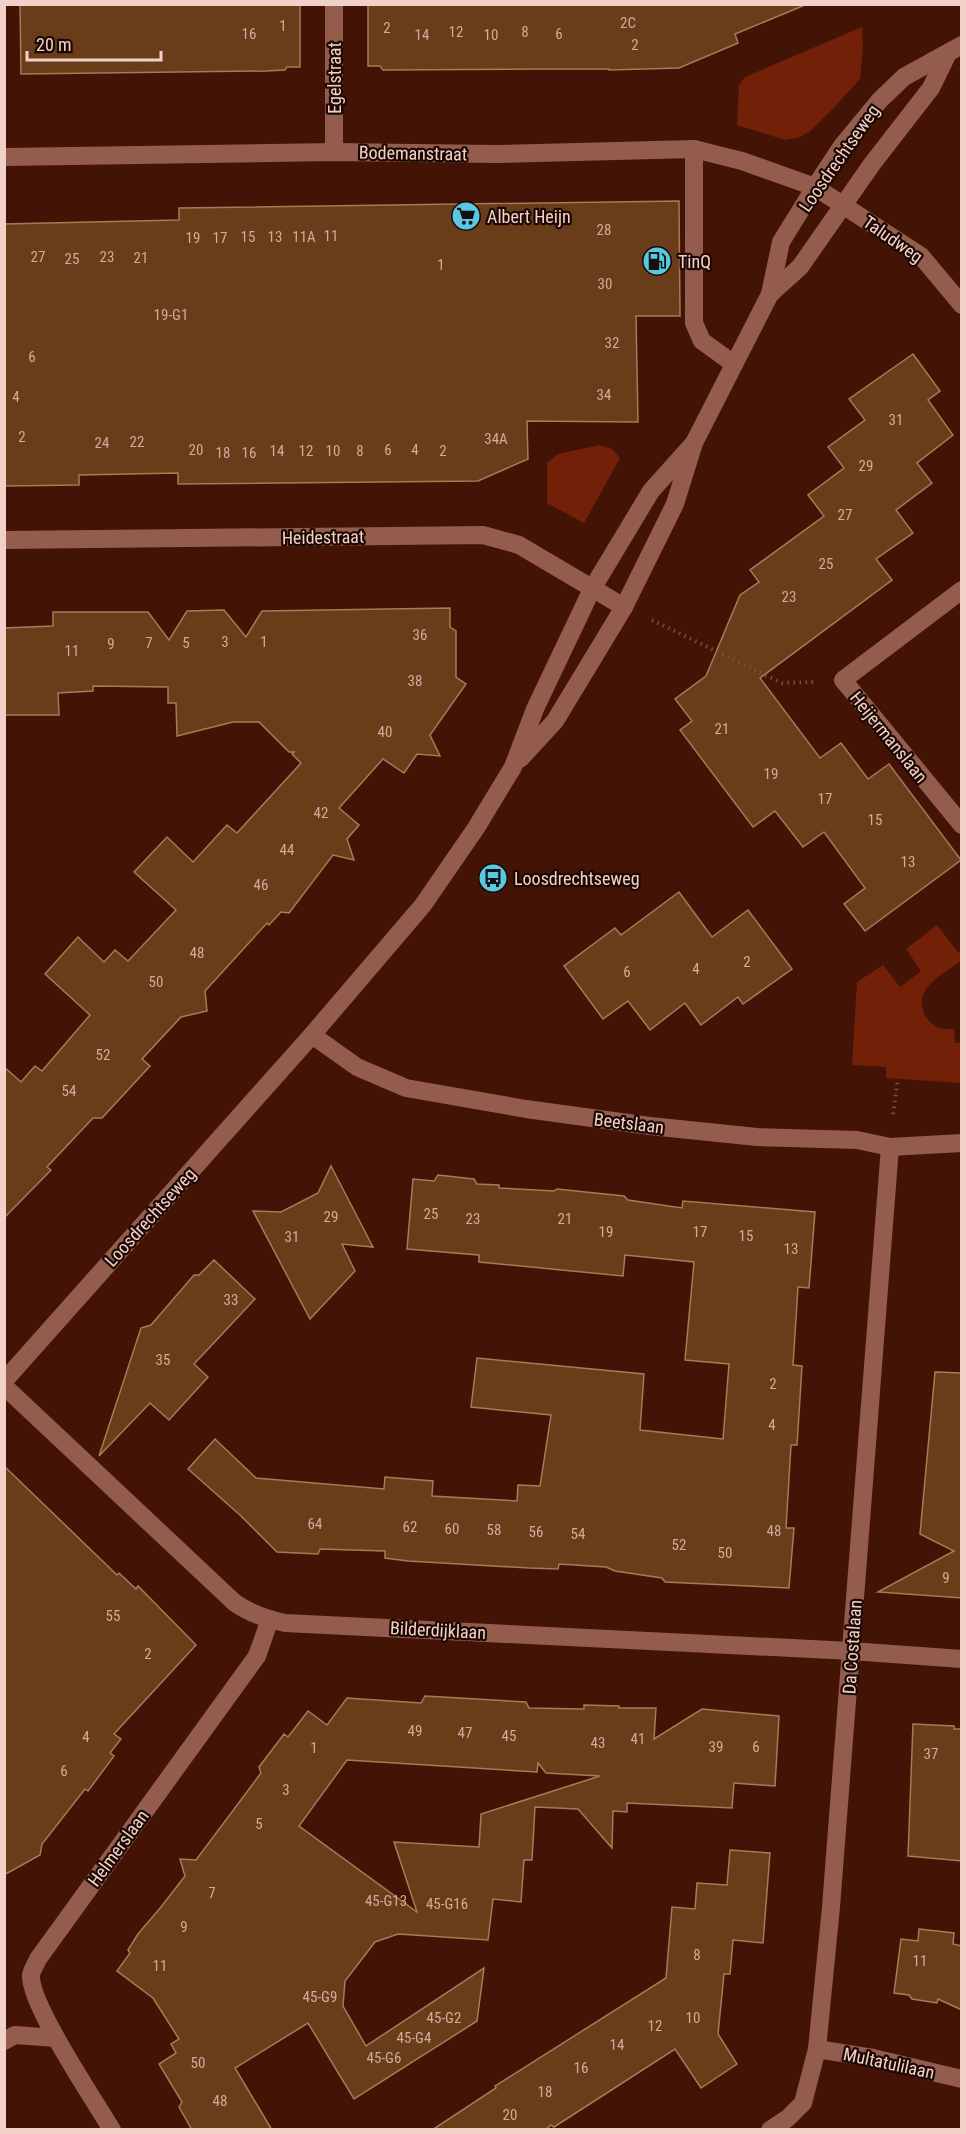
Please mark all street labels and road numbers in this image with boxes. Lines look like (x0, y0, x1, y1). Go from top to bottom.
street label: Egelstraat (324, 42, 345, 114)
street label: Loosdrechtseweg (794, 101, 884, 215)
street label: Bodemanstraat (359, 142, 467, 164)
street label: Taludweg (859, 211, 927, 267)
street label: Heidestraat (282, 526, 364, 548)
street label: Heijermanslaan (846, 687, 932, 787)
street label: Beetslaan (593, 1108, 665, 1138)
street label: Loosdrechtseweg (100, 1163, 200, 1271)
street label: Da Costalaan (838, 1599, 866, 1695)
street label: Bilderdijklaan (389, 1617, 487, 1643)
street label: Helmerslaan (83, 1806, 153, 1890)
street label: Multatulilaan (841, 2043, 937, 2083)

